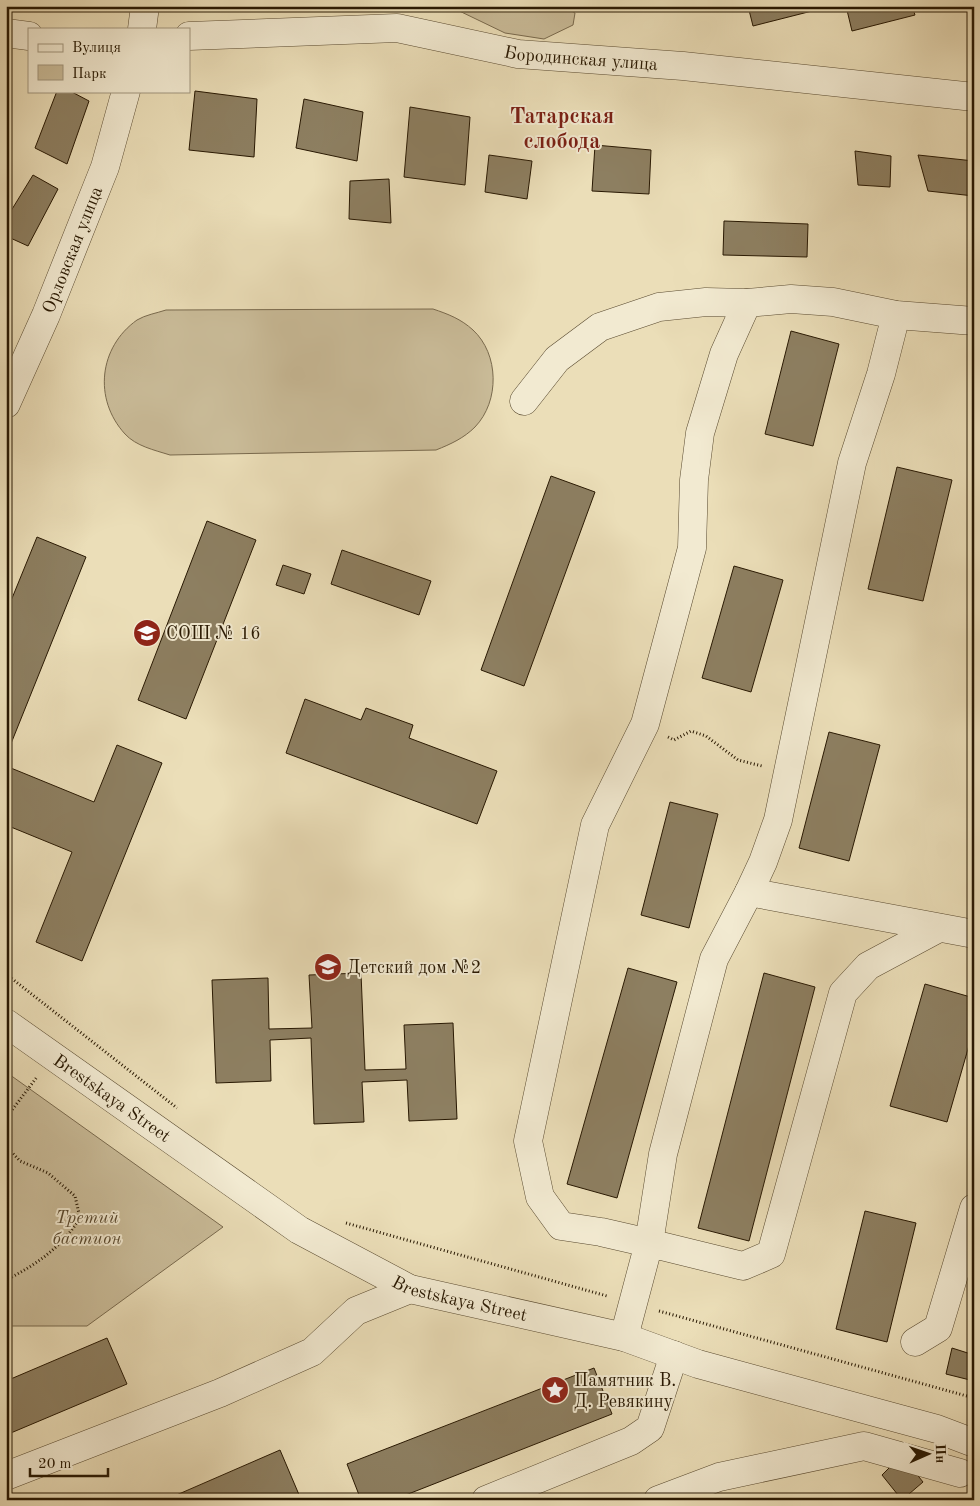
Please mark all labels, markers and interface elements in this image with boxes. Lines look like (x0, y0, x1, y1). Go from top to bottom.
legend (28, 28, 190, 92)
text: Вулиця (72, 41, 121, 56)
street label: Бородинская улица (502, 43, 658, 74)
text: Парк (72, 67, 107, 82)
district label: Татарская слобода (510, 106, 614, 153)
street label: Орловская улица (40, 184, 106, 316)
school or university icon: СОШ № 16 (132, 618, 162, 648)
place label: СОШ № 16 (166, 625, 261, 643)
school or university icon: Детский дом №2 (313, 952, 343, 982)
place label: Детский дом №2 (347, 959, 481, 977)
street label: Brestskaya Street (50, 1051, 173, 1146)
park label: Третий бастион (53, 1209, 121, 1248)
street label: Brestskaya Street (389, 1273, 529, 1325)
place label: Памятник В. Д. Ревякину (574, 1372, 676, 1411)
place icon: Памятник В. Д. Ревякину (540, 1375, 570, 1405)
north arrow (902, 1428, 952, 1478)
text: Пн (933, 1444, 947, 1464)
scale bar (30, 1446, 108, 1478)
text: 20 m (38, 1457, 72, 1472)

